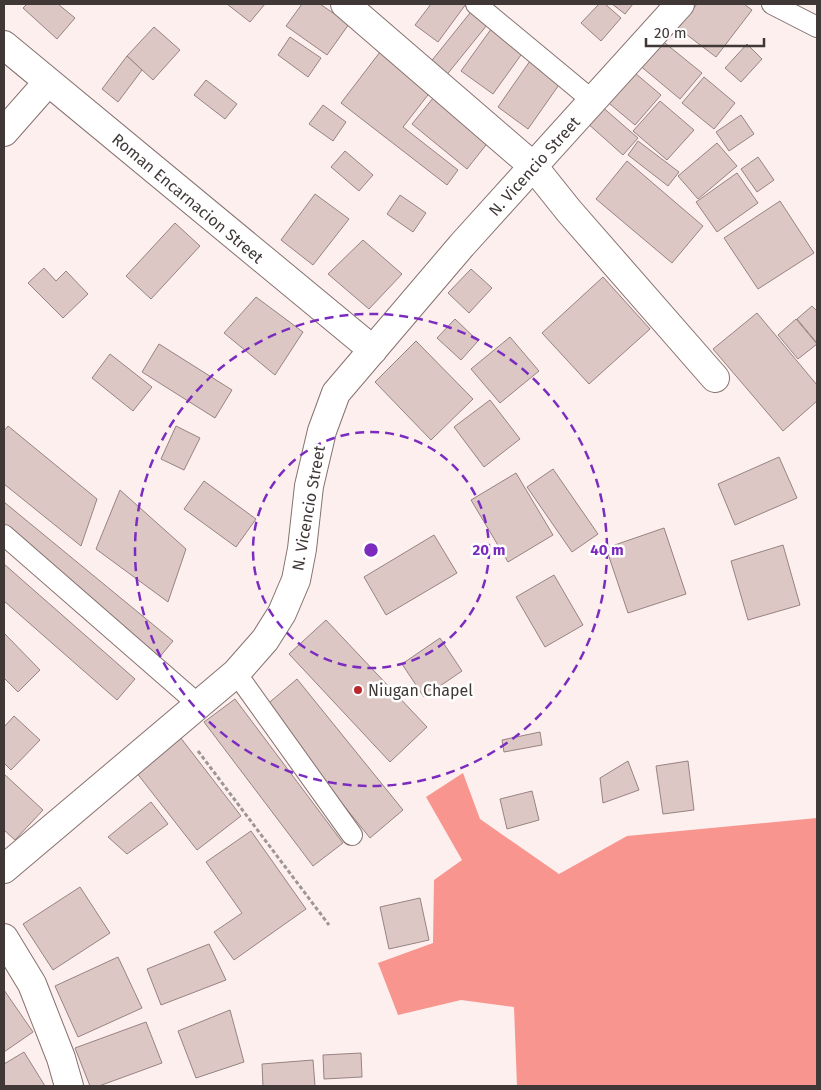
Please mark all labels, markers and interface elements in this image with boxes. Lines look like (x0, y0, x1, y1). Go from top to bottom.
scale bar (646, 15, 764, 47)
text: 20 m (654, 24, 687, 42)
street label: N. Vicencio Street (485, 113, 584, 220)
street label: Roman Encarnacion Street (108, 130, 267, 267)
street label: N. Vicencio Street (288, 444, 329, 572)
centre of rings (362, 541, 380, 559)
text: 20 m (473, 541, 505, 559)
text: 40 m (590, 541, 624, 559)
place label: Niugan Chapel (368, 681, 473, 700)
marker: Niugan Chapel (352, 684, 364, 696)

